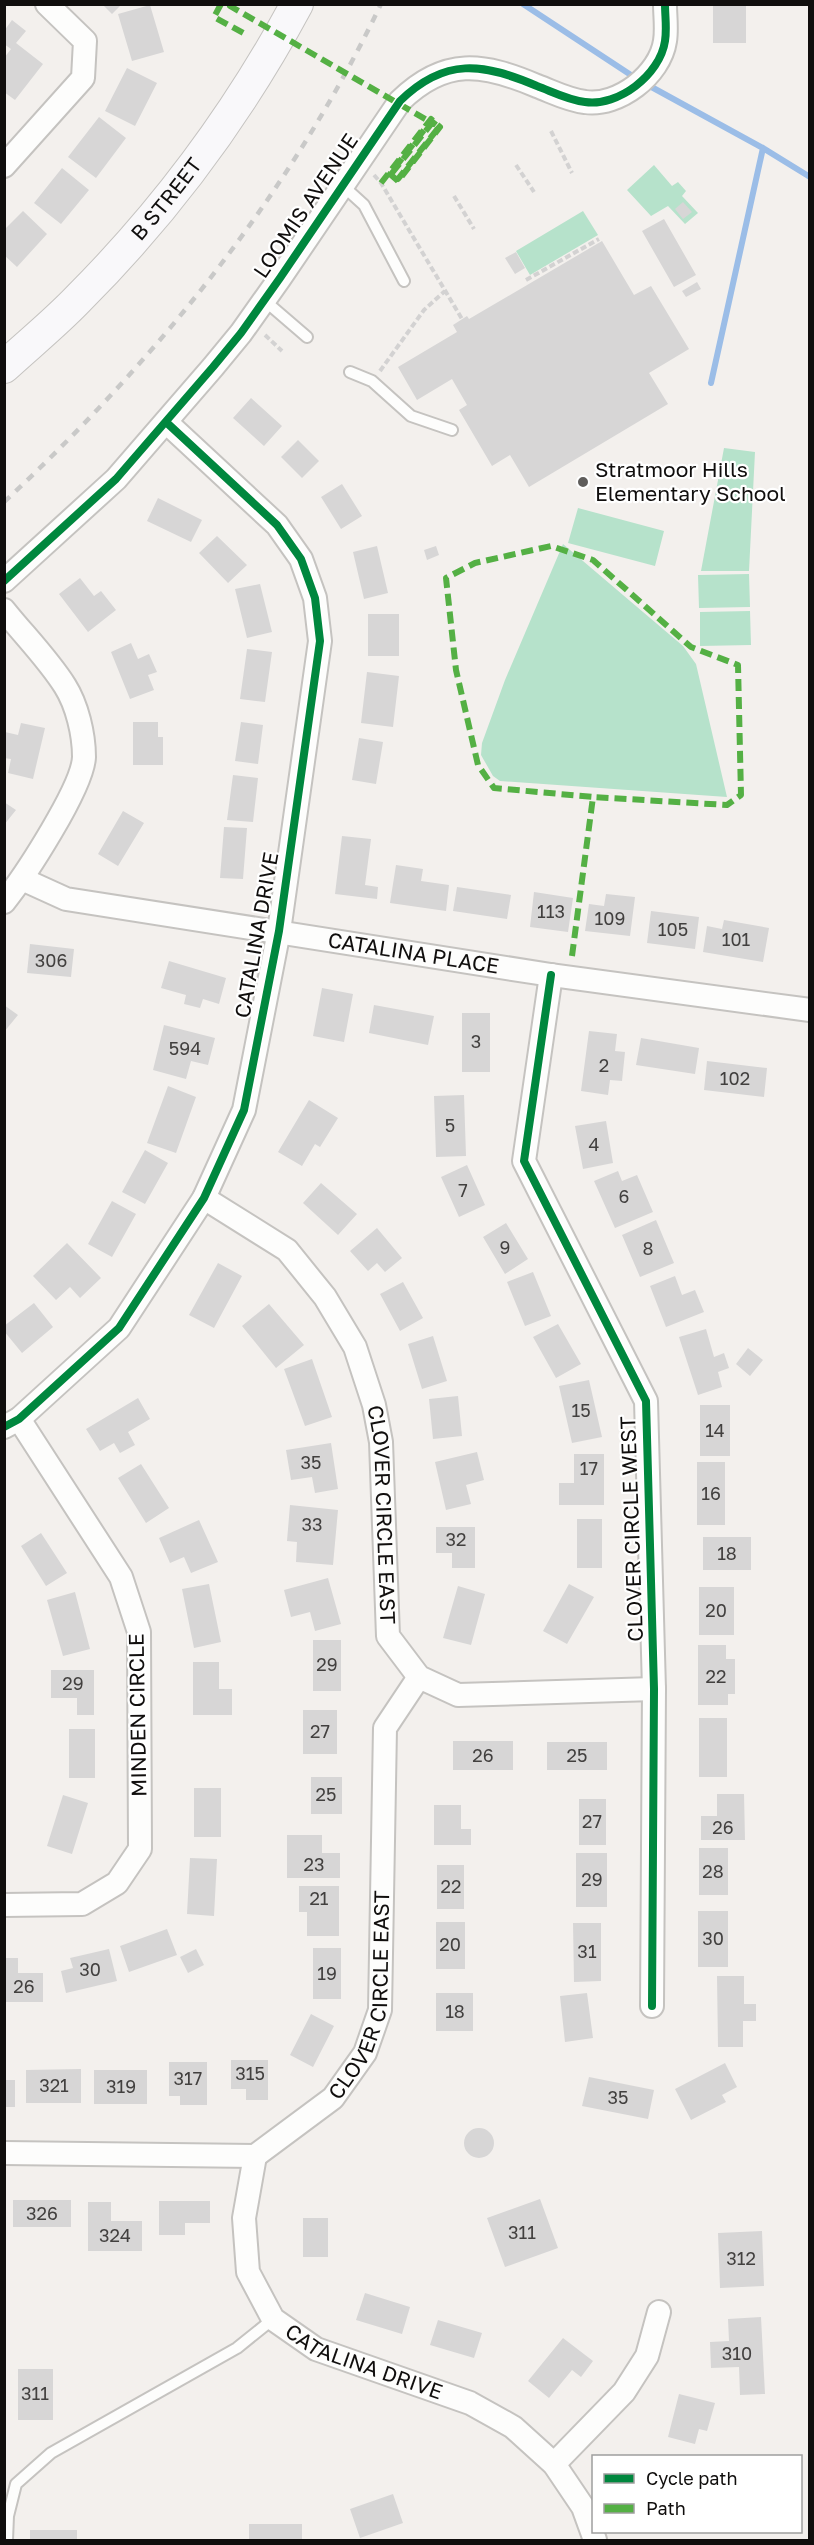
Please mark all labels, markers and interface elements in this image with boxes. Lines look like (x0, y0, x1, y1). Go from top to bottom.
street label: LOOMIS AVENUE (247, 128, 363, 283)
street label: B STREET (125, 152, 207, 245)
place label: Stratmoor Hills Elementary School (595, 456, 786, 506)
marker: Stratmoor Hills Elementary School (576, 475, 590, 489)
street label: CATALINA DRIVE (229, 850, 283, 1020)
house number: 113 (537, 900, 565, 922)
house number: 109 (595, 907, 625, 929)
house number: 105 (658, 918, 688, 940)
street label: CATALINA PLACE (326, 926, 501, 979)
house number: 101 (722, 928, 751, 950)
house number: 306 (35, 949, 67, 971)
house number: 3 (471, 1030, 481, 1052)
house number: 594 (169, 1037, 201, 1059)
house number: 2 (599, 1054, 609, 1076)
house number: 102 (720, 1067, 750, 1089)
house number: 5 (445, 1114, 455, 1136)
house number: 4 (589, 1133, 600, 1155)
house number: 7 (458, 1179, 468, 1201)
house number: 6 (619, 1185, 629, 1207)
house number: 9 (500, 1236, 510, 1258)
house number: 8 (643, 1237, 653, 1259)
house number: 15 (571, 1399, 591, 1421)
street label: CLOVER CIRCLE EAST (362, 1403, 402, 1625)
street label: CLOVER CIRCLE WEST (614, 1416, 648, 1642)
house number: 14 (705, 1419, 725, 1441)
house number: 35 (301, 1451, 321, 1473)
house number: 17 (580, 1457, 598, 1479)
house number: 16 (701, 1482, 721, 1504)
house number: 33 (301, 1513, 323, 1535)
house number: 32 (446, 1528, 466, 1550)
house number: 18 (717, 1542, 737, 1564)
house number: 20 (705, 1599, 727, 1621)
street label: MINDEN CIRCLE (123, 1633, 151, 1797)
house number: 29 (316, 1653, 338, 1675)
house number: 22 (706, 1665, 726, 1687)
house number: 29 (62, 1672, 84, 1694)
house number: 27 (310, 1720, 330, 1742)
house number: 26 (472, 1744, 494, 1766)
house number: 25 (567, 1744, 587, 1766)
house number: 25 (316, 1783, 336, 1805)
house number: 27 (582, 1810, 602, 1832)
house number: 26 (712, 1816, 734, 1838)
house number: 23 (304, 1853, 324, 1875)
house number: 28 (702, 1860, 724, 1882)
house number: 29 (581, 1868, 603, 1890)
house number: 22 (441, 1875, 461, 1897)
house number: 21 (309, 1887, 329, 1909)
street label: CLOVER CIRCLE EAST (322, 1890, 394, 2104)
house number: 30 (702, 1927, 724, 1949)
house number: 20 (439, 1933, 461, 1955)
house number: 31 (577, 1940, 597, 1962)
house number: 30 (79, 1958, 101, 1980)
house number: 19 (317, 1962, 337, 1984)
house number: 26 (13, 1975, 35, 1997)
house number: 18 (445, 2000, 465, 2022)
house number: 315 (235, 2062, 265, 2084)
house number: 317 (174, 2067, 202, 2089)
house number: 321 (39, 2074, 69, 2096)
house number: 319 (106, 2075, 136, 2097)
house number: 35 (608, 2086, 628, 2108)
house number: 326 (26, 2202, 58, 2224)
house number: 311 (508, 2221, 536, 2243)
house number: 324 (99, 2224, 131, 2246)
house number: 312 (726, 2247, 756, 2269)
street label: CATALINA DRIVE (281, 2318, 446, 2404)
house number: 310 (722, 2342, 752, 2364)
house number: 311 (21, 2382, 49, 2404)
legend (592, 2455, 802, 2533)
text: Cycle path (646, 2467, 738, 2489)
text: Path (646, 2497, 686, 2519)

